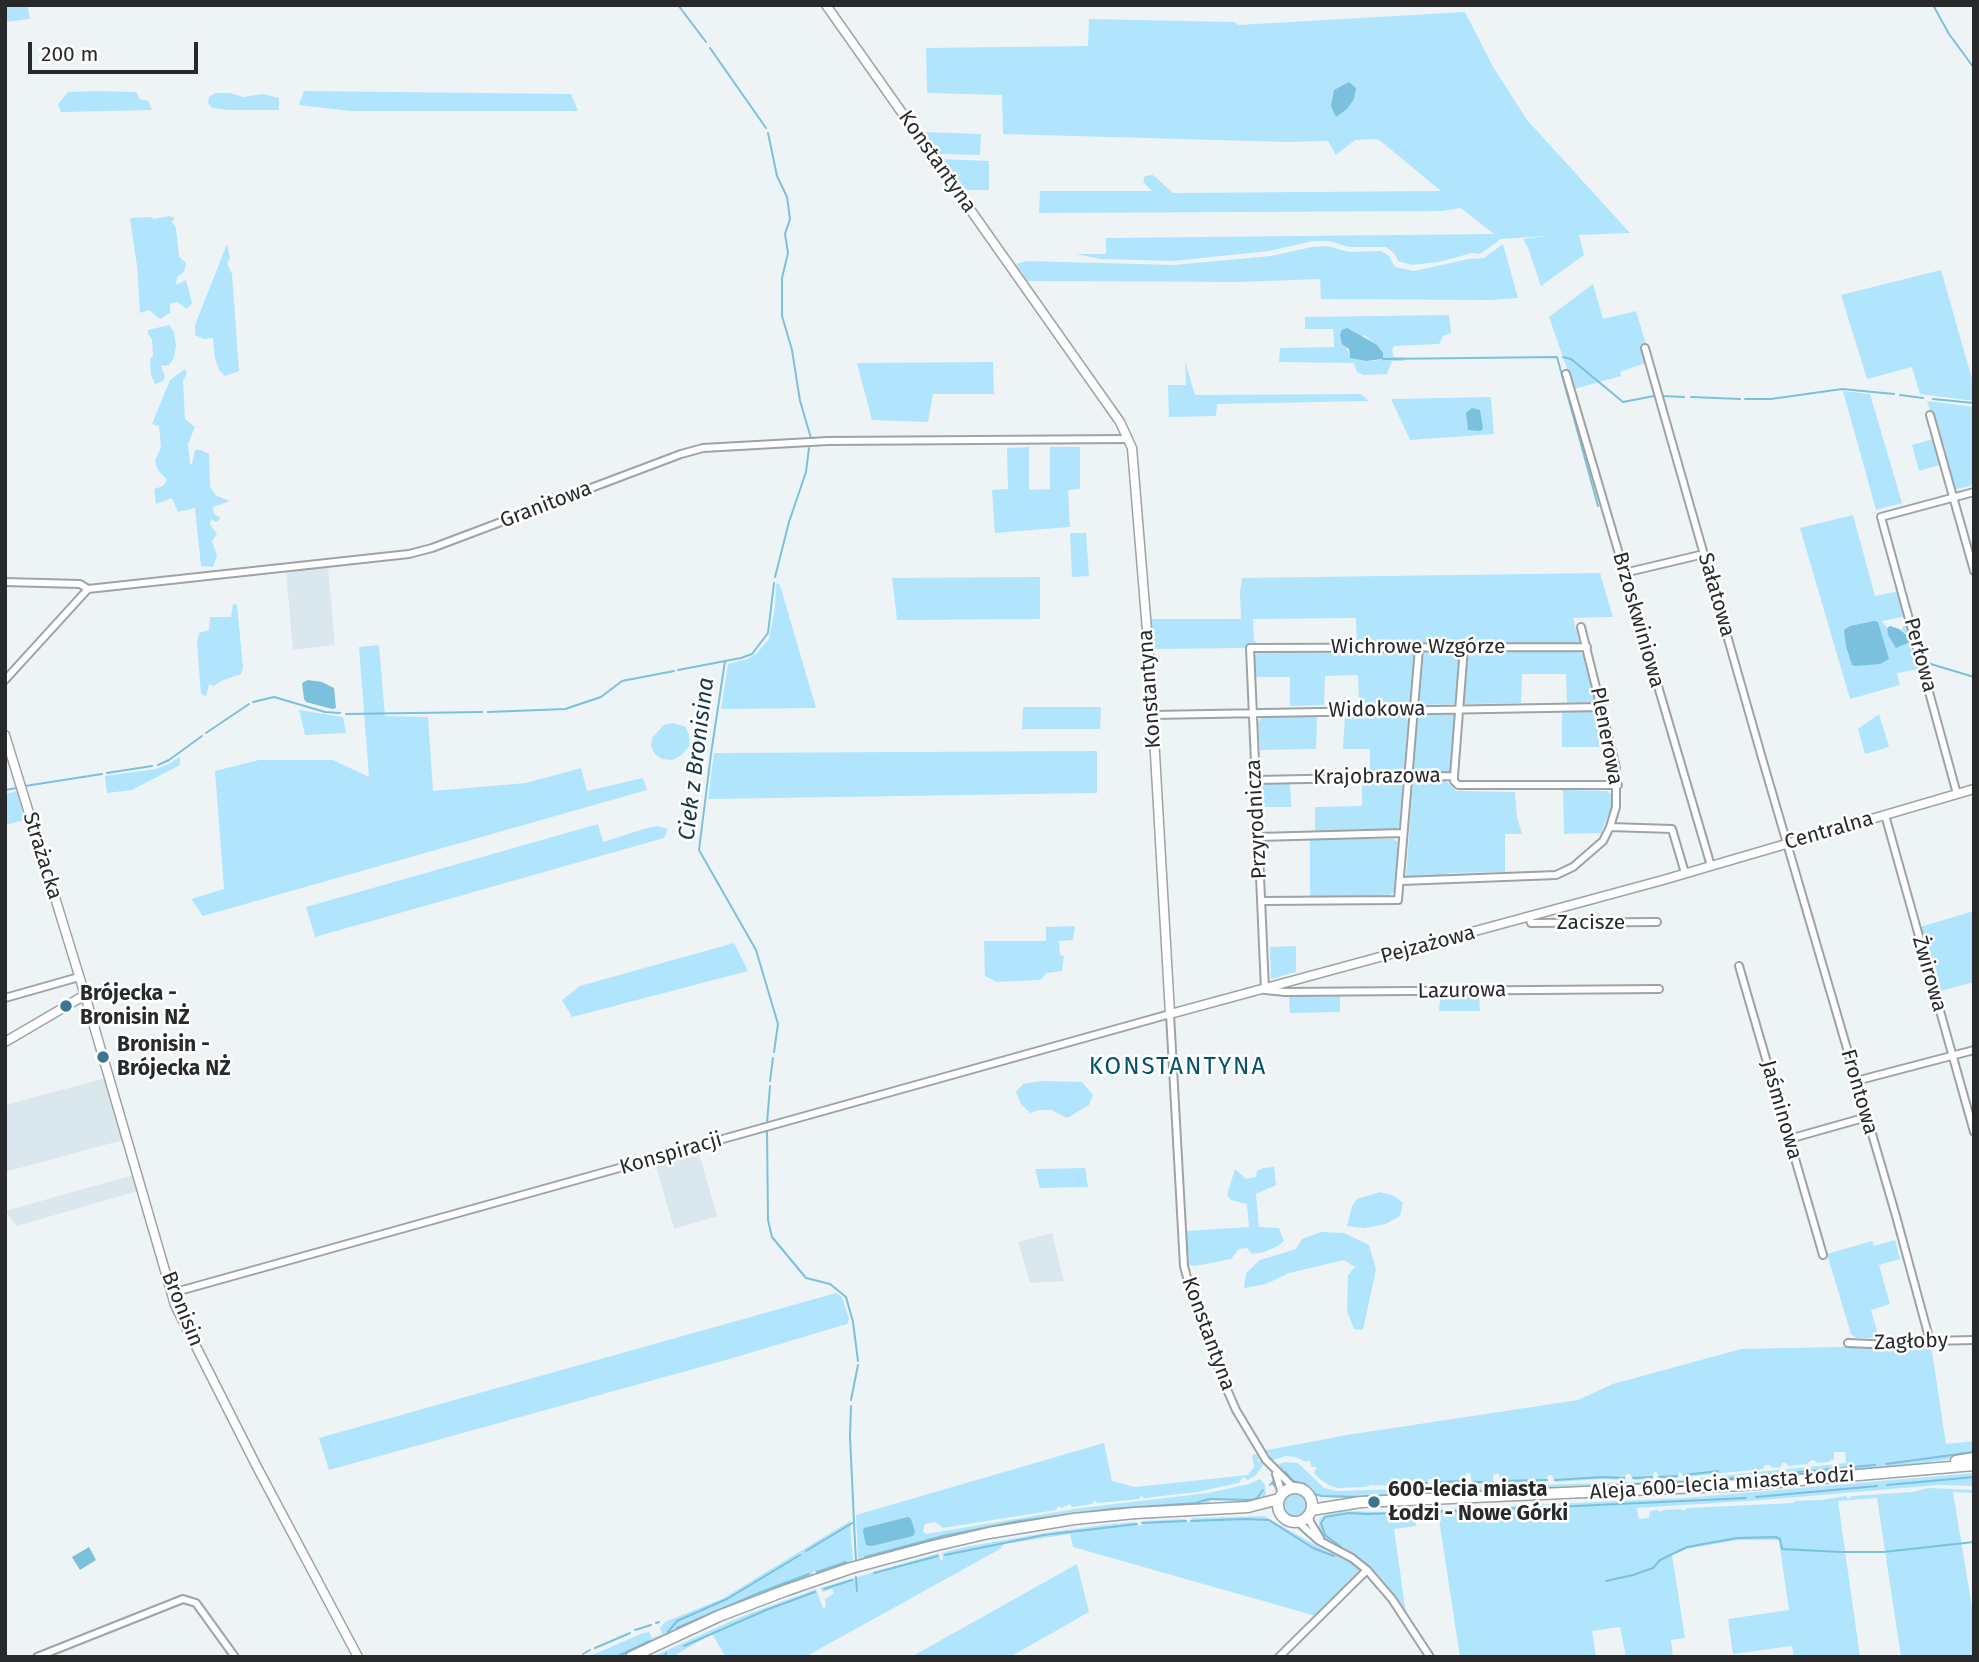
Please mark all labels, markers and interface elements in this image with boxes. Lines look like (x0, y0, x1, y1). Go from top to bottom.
scale bar (32, 28, 201, 72)
text: 200 m (41, 41, 98, 67)
street label: Konstantyna (893, 106, 981, 218)
street label: Granitowa (497, 476, 595, 534)
street label: Brzoskwiniowa (1607, 549, 1669, 691)
street label: Sałatowa (1692, 550, 1740, 640)
street label: Perłowa (1898, 615, 1942, 695)
street label: Konstantyna (1133, 629, 1167, 749)
street label: Wichrowe Wzgórze (1331, 634, 1505, 660)
water label: Ciek z Bronisina (673, 676, 721, 842)
street label: Plenerowa (1584, 685, 1628, 787)
street label: Widokowa (1328, 697, 1426, 723)
street label: Przyrodnicza (1241, 758, 1273, 880)
street label: Krajobrazowa (1313, 763, 1441, 791)
street label: Centralna (1782, 806, 1876, 856)
street label: Strażacka (17, 809, 67, 903)
street label: Zacisze (1557, 910, 1625, 936)
street label: Pejzażowa (1378, 920, 1478, 970)
street label: Żwirowa (1906, 933, 1952, 1015)
street label: Lazurowa (1417, 978, 1507, 1004)
place label: Brójecka - Bronisin NŻ (80, 981, 190, 1031)
marker: Brójecka - Bronisin NŻ (58, 998, 74, 1014)
place label: Bronisin - Brójecka NŻ (117, 1032, 231, 1082)
street label: Frontowa (1835, 1047, 1883, 1137)
marker: Bronisin - Brójecka NŻ (95, 1049, 111, 1065)
district label: KONSTANTYNA (1090, 1053, 1266, 1081)
street label: Jaśminowa (1755, 1057, 1807, 1163)
street label: Konspiracji (617, 1127, 725, 1181)
street label: Bronisin (156, 1268, 208, 1350)
street label: Konstantyna (1176, 1274, 1240, 1394)
street label: Zagłoby (1874, 1328, 1948, 1356)
street label: Aleja 600-lecia miasta Łodzi (1589, 1462, 1855, 1506)
place label: 600-lecia miasta Łodzi - Nowe Górki (1388, 1477, 1568, 1527)
marker: 600-lecia miasta Łodzi - Nowe Górki (1366, 1494, 1382, 1510)

